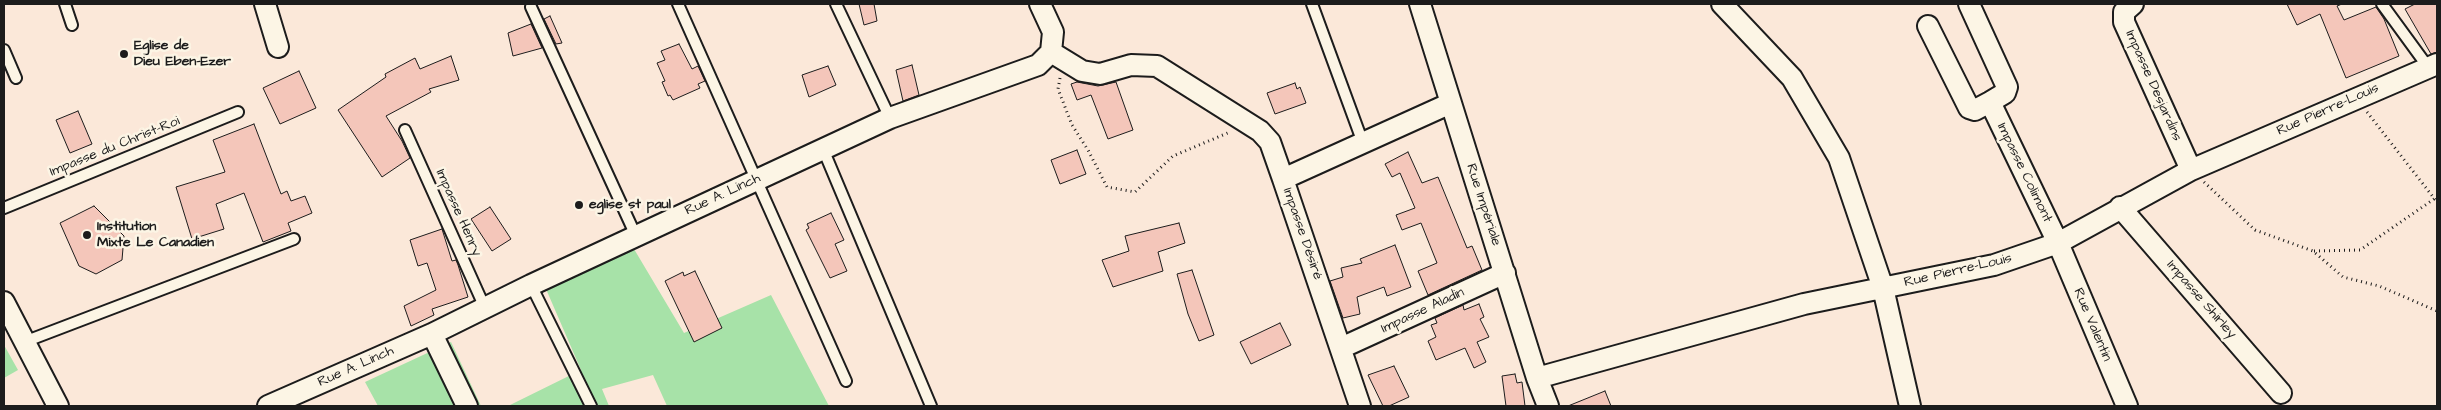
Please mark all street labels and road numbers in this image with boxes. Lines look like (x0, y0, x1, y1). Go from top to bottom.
street label: Impasse Desjardins (2121, 28, 2185, 144)
street label: Rue Pierre-Louis (2274, 80, 2382, 140)
street label: Impasse du Christ-Roi (48, 113, 182, 181)
street label: Impasse Colimont (1993, 120, 2055, 226)
street label: Rue Impériale (1462, 162, 1504, 248)
street label: Impasse Henry (431, 167, 485, 259)
street label: Rue A. Linch (683, 170, 763, 220)
street label: Impasse Désiré (1278, 186, 1326, 282)
street label: Rue Pierre-Louis (1902, 250, 2014, 292)
street label: Impasse Shirley (2162, 257, 2240, 343)
street label: Impasse Aladin (1379, 284, 1467, 338)
street label: Rue Valentin (2069, 286, 2115, 364)
street label: Rue A. Linch (315, 343, 397, 391)

